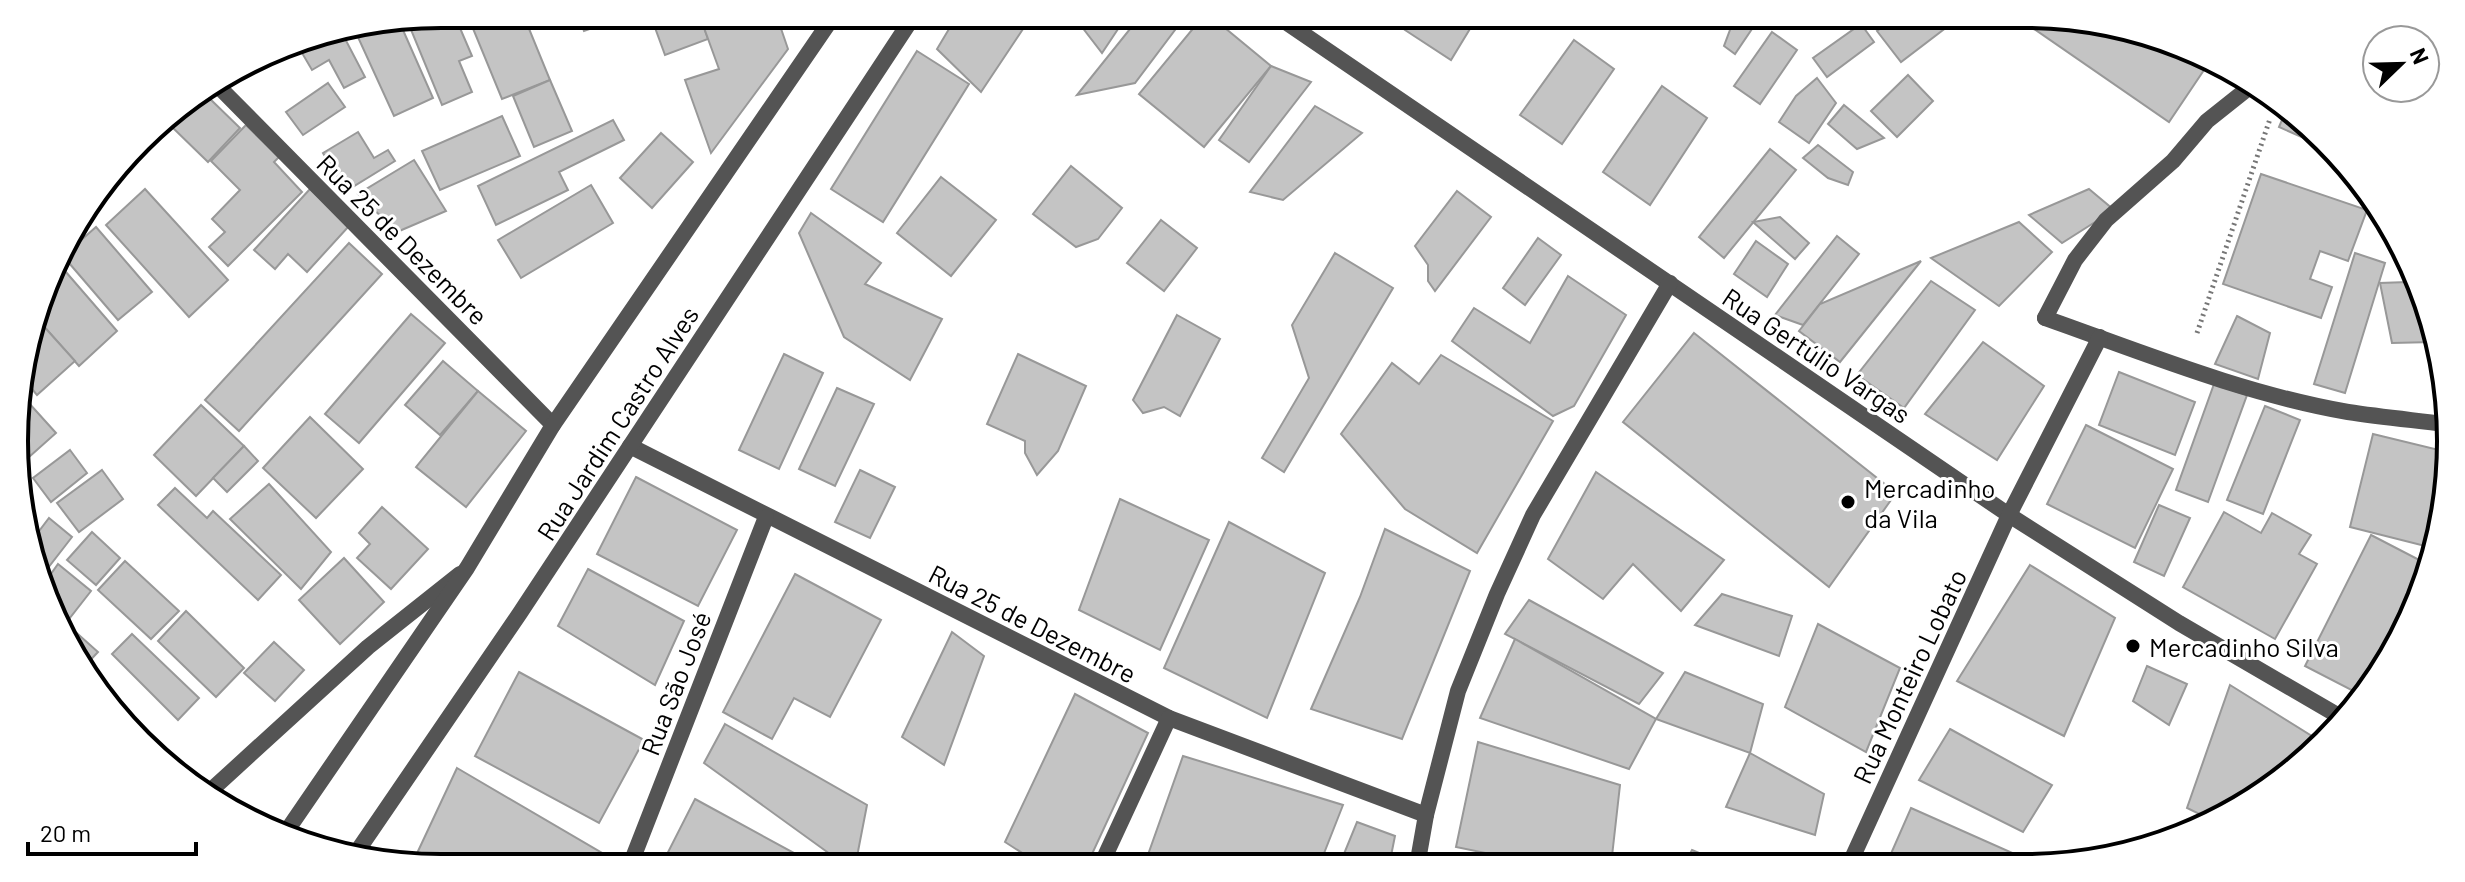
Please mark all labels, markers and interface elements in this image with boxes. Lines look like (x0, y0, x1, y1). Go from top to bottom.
north arrow (2361, 24, 2441, 104)
text: N (2406, 44, 2435, 68)
street label: Rua 25 de Dezembre (311, 147, 495, 331)
street label: Rua Gertúlio Vargas (1717, 281, 1917, 429)
street label: Rua Jardim Castro Alves (530, 300, 704, 546)
place label: Mercadinho da Vila (1864, 472, 1995, 533)
marker: Mercadinho da Vila (1839, 493, 1857, 511)
street label: Rua 25 de Dezembre (924, 557, 1142, 689)
street label: Rua Monteiro Lobato (1846, 564, 1972, 788)
street label: Rua São José (633, 607, 717, 759)
place label: Mercadinho Silva (2149, 631, 2339, 662)
marker: Mercadinho Silva (2124, 637, 2142, 655)
scale bar (28, 806, 196, 856)
text: 20 m (40, 818, 91, 847)

